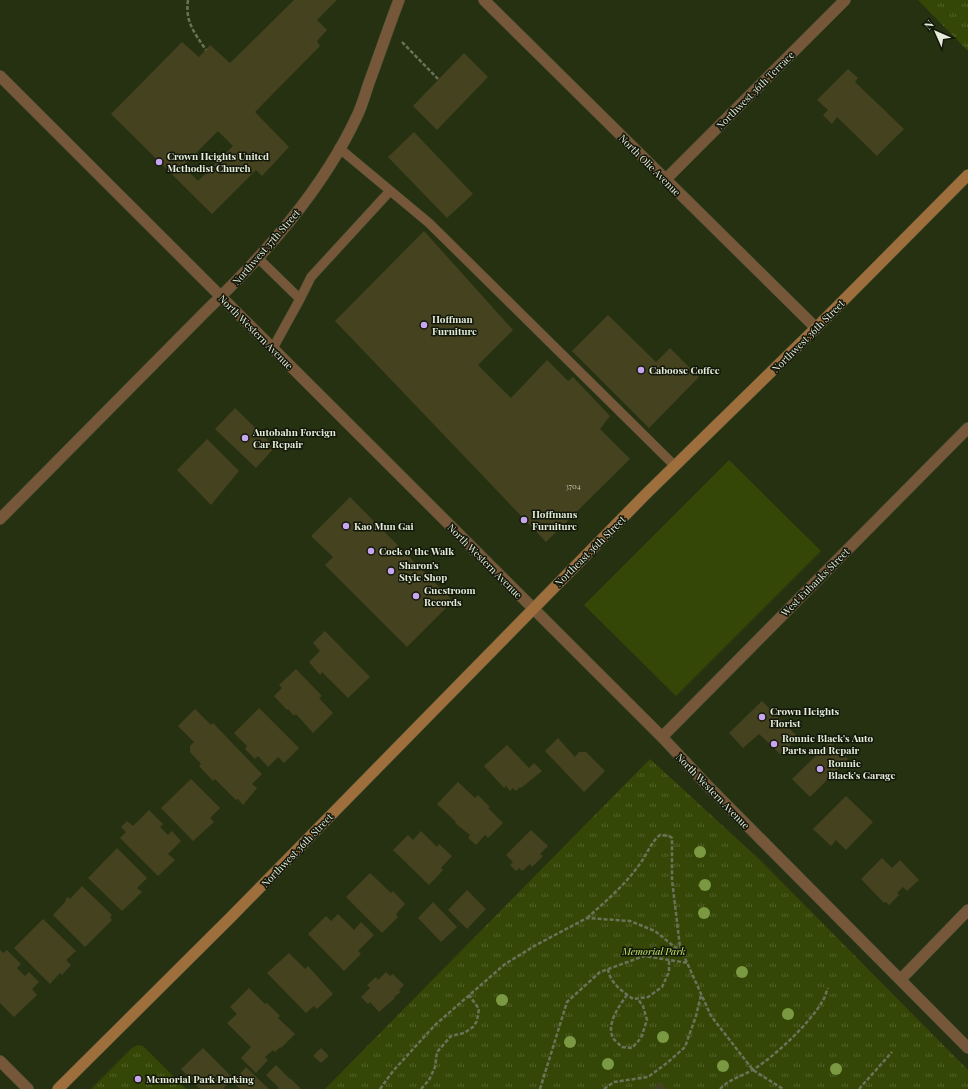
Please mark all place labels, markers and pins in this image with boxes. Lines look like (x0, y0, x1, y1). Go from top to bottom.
place label: Crown Heights United Methodist Church (167, 149, 269, 175)
marker: Crown Heights United Methodist Church (154, 157, 164, 167)
place label: Hoffman Furniture (432, 312, 477, 338)
marker: Hoffman Furniture (419, 320, 429, 330)
place label: Caboose Coffee (649, 363, 720, 377)
marker: Caboose Coffee (636, 365, 646, 375)
place label: Autobahn Foreign Car Repair (252, 425, 337, 451)
marker: Autobahn Foreign Car Repair (240, 433, 250, 443)
place label: Hoffmans Furniture (532, 507, 578, 533)
marker: Hoffmans Furniture (519, 515, 529, 525)
place label: Kao Mun Gai (354, 519, 414, 533)
marker: Kao Mun Gai (341, 521, 351, 531)
place label: Cock o' the Walk (379, 544, 454, 558)
marker: Cock o' the Walk (366, 546, 376, 556)
place label: Sharon's Style Shop (399, 558, 447, 584)
marker: Sharon's Style Shop (386, 566, 396, 576)
place label: Guestroom Records (424, 583, 475, 609)
marker: Guestroom Records (411, 591, 421, 601)
place label: Crown Heights Florist (770, 704, 840, 730)
marker: Crown Heights Florist (757, 712, 767, 722)
place label: Ronnie Black's Auto Parts and Repair (782, 731, 874, 757)
marker: Ronnie Black's Auto Parts and Repair (769, 739, 779, 749)
place label: Ronnie Black's Garage (828, 756, 895, 782)
marker: Ronnie Black's Garage (815, 764, 825, 774)
place label: Memorial Park Parking (146, 1072, 254, 1086)
marker: Memorial Park Parking (133, 1074, 143, 1084)

